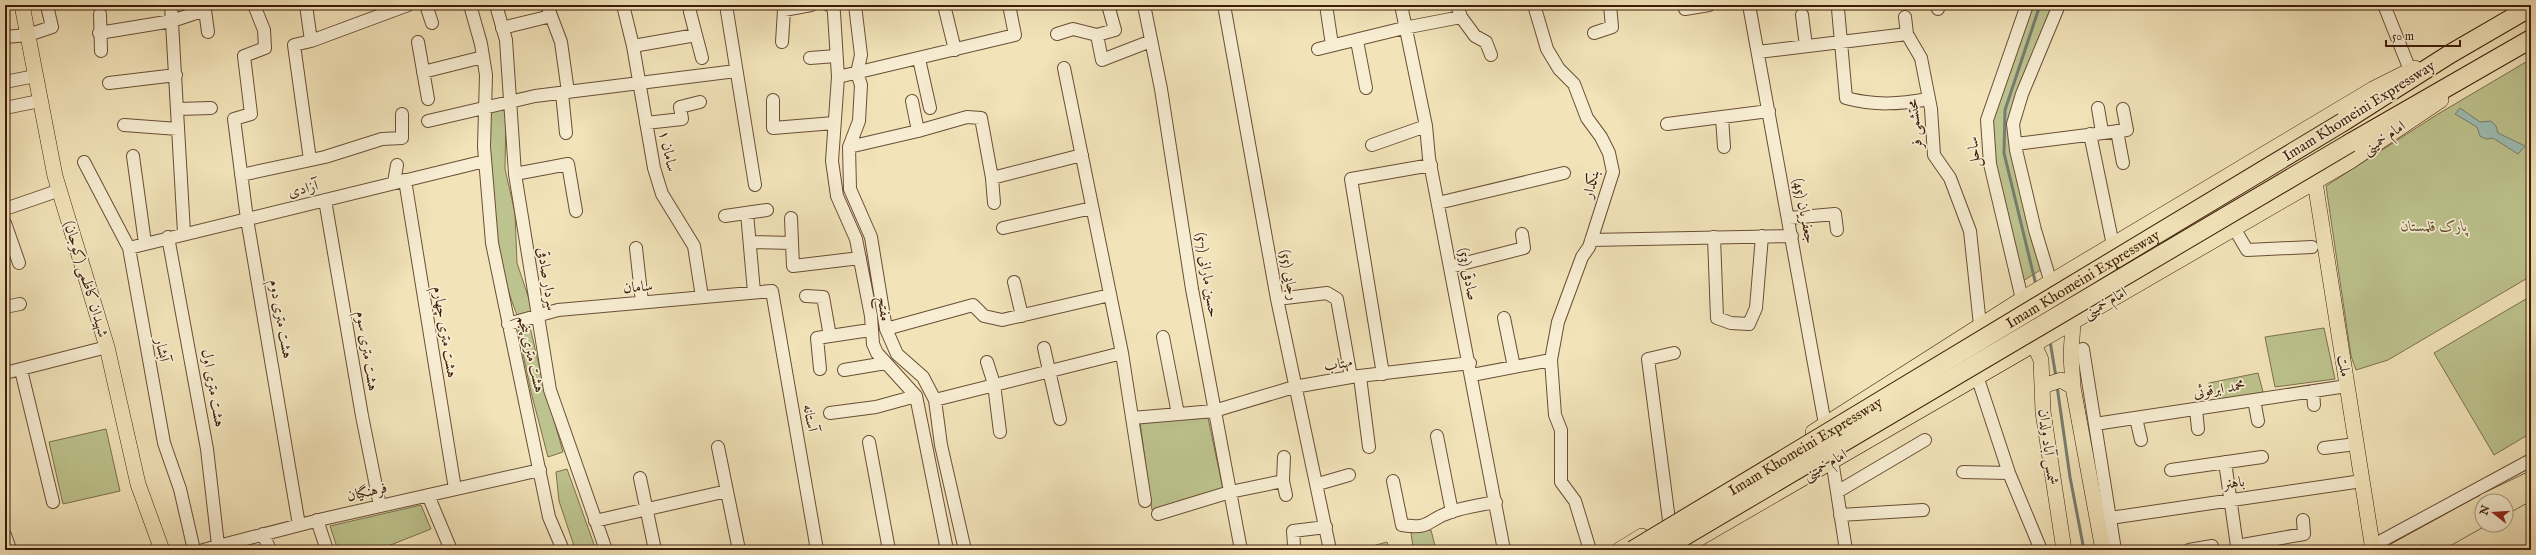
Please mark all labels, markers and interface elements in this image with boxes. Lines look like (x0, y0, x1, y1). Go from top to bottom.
scale bar (2386, 22, 2460, 48)
text: 50 m (2392, 29, 2414, 44)
street label: Imam Khomeini Expressway (2279, 56, 2439, 166)
street label: محتشمی فر (1903, 98, 1928, 152)
street label: امام خمینی (2359, 117, 2411, 162)
street label: سامان ۱ (654, 129, 682, 173)
street label: ساحل (1963, 136, 1986, 168)
street label: بنکدار (1578, 168, 1604, 202)
street label: آزادی (286, 176, 322, 202)
street label: جعفریان (45) (1788, 177, 1820, 245)
park label: پارک قلمستان (2401, 217, 2469, 237)
street label: شهیدان کاظمی (کوجان) (58, 218, 113, 340)
street label: Imam Khomeini Expressway (2002, 225, 2164, 333)
street label: حسین مارانی (57) (1191, 231, 1223, 319)
street label: سردار صادقی (533, 246, 561, 312)
street label: صادقی (53) (1454, 246, 1482, 302)
street label: رجایی (55) (1275, 248, 1303, 302)
street label: سامان (622, 276, 654, 298)
street label: هشت متری دوم (262, 278, 297, 361)
street label: امام خمینی (2079, 283, 2132, 326)
street label: هشت متری چهارم (425, 285, 462, 380)
street label: مفتح (869, 296, 895, 323)
street label: هشت متری سوم (348, 309, 383, 393)
street label: هشت متری پنجم (509, 314, 549, 395)
street label: آبشار (150, 335, 174, 365)
street label: هشت متری اول (197, 347, 229, 429)
street label: مهتاب (1322, 352, 1354, 376)
street label: ملت (2333, 354, 2355, 378)
street label: محمد ابرقوئی (2192, 375, 2247, 402)
street label: Imam Khomeini Expressway (1725, 392, 1886, 500)
street label: آستانه (798, 403, 822, 435)
street label: شمس آباد ولدان (2034, 408, 2062, 486)
street label: امام خمینی (1799, 445, 1852, 488)
street label: باهنر (2220, 472, 2246, 494)
street label: فرهنگیان (345, 478, 389, 506)
north arrow (2474, 493, 2514, 533)
text: N (2477, 503, 2494, 518)

